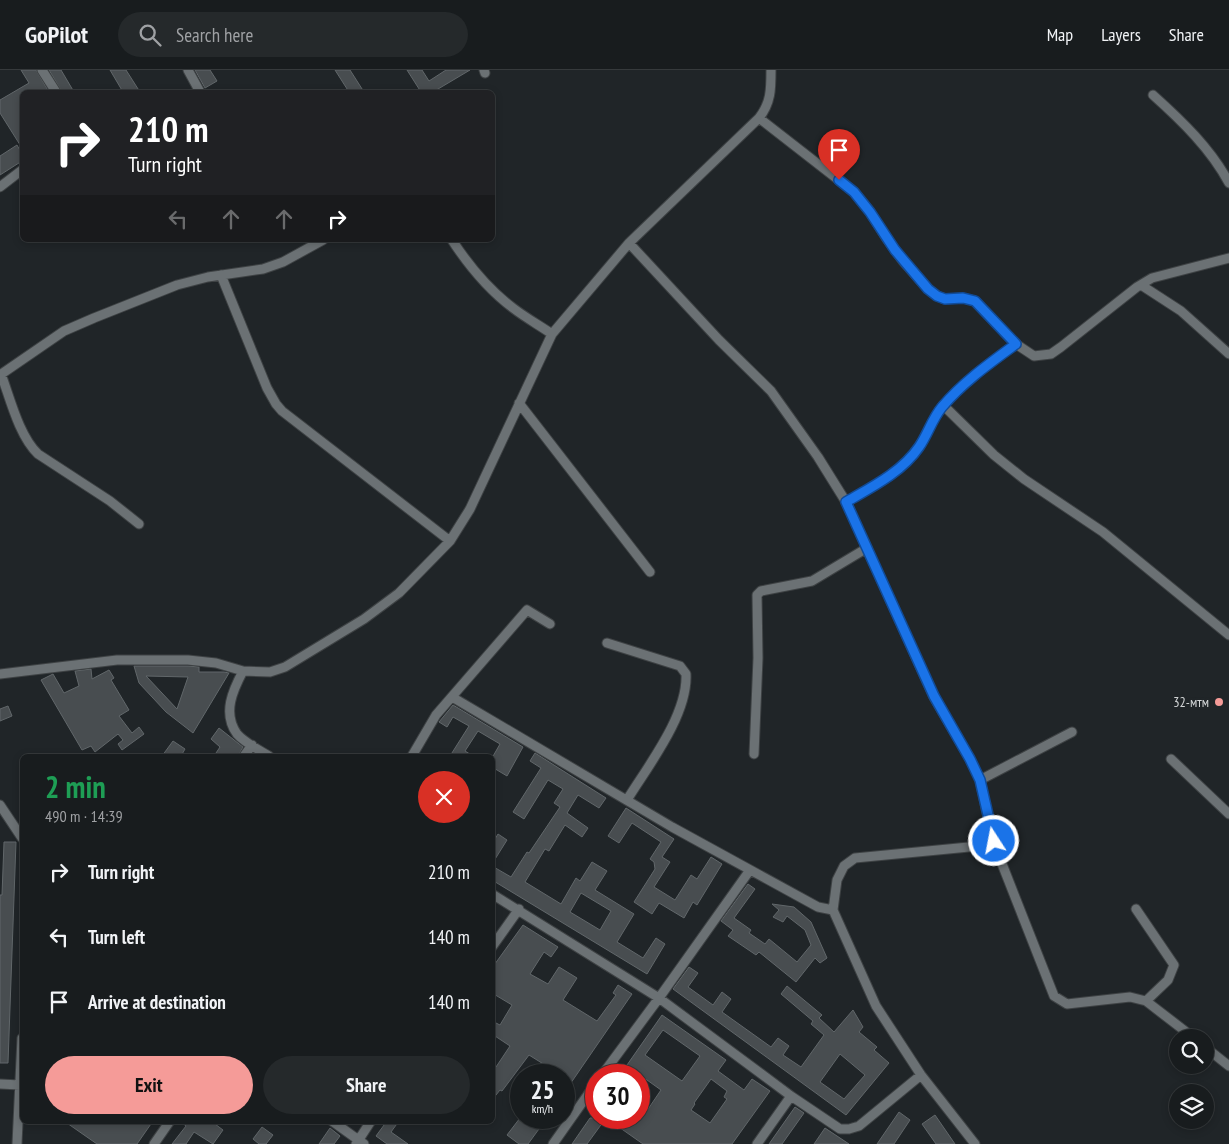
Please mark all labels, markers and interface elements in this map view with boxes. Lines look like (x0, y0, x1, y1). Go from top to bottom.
search box (118, 12, 468, 57)
text: GoPilot (25, 19, 88, 50)
icon: search (136, 21, 164, 49)
text: Search here (176, 23, 253, 47)
text: Map (1047, 23, 1073, 46)
text: Layers (1101, 23, 1141, 46)
text: Share (1169, 23, 1204, 46)
text: 210 m (128, 106, 209, 152)
icon: right (45, 110, 110, 175)
pin (818, 129, 860, 180)
icon: arrive (825, 136, 853, 164)
text: Turn right (128, 150, 202, 178)
icon: left (164, 205, 192, 233)
icon: ahead (217, 205, 245, 233)
icon: ahead (270, 205, 298, 233)
icon: right (323, 205, 351, 233)
place label: 32-мтм (1173, 693, 1209, 711)
marker: 32-мтм (1213, 696, 1225, 708)
text: 2 min (45, 767, 106, 806)
button: close (418, 771, 470, 823)
text: 490 m · 14:39 (45, 806, 123, 826)
position arrow (967, 814, 1019, 866)
icon: right (45, 858, 73, 886)
text: Turn right (88, 860, 154, 884)
text: 210 m (428, 860, 470, 884)
icon: left (45, 923, 73, 951)
text: Turn left (88, 925, 145, 949)
text: 140 m (428, 925, 470, 949)
icon: arrive (45, 988, 73, 1016)
text: Arrive at destination (88, 990, 226, 1014)
text: 140 m (428, 990, 470, 1014)
map controls (1169, 1029, 1214, 1129)
button: search (1169, 1029, 1214, 1074)
button: Exit (45, 1056, 253, 1114)
button: Share (263, 1056, 470, 1114)
speed limit sign: 30 (585, 1064, 650, 1129)
text: 25 (531, 1074, 554, 1106)
button: layers (1169, 1084, 1214, 1129)
text: km/h (532, 1101, 553, 1116)

